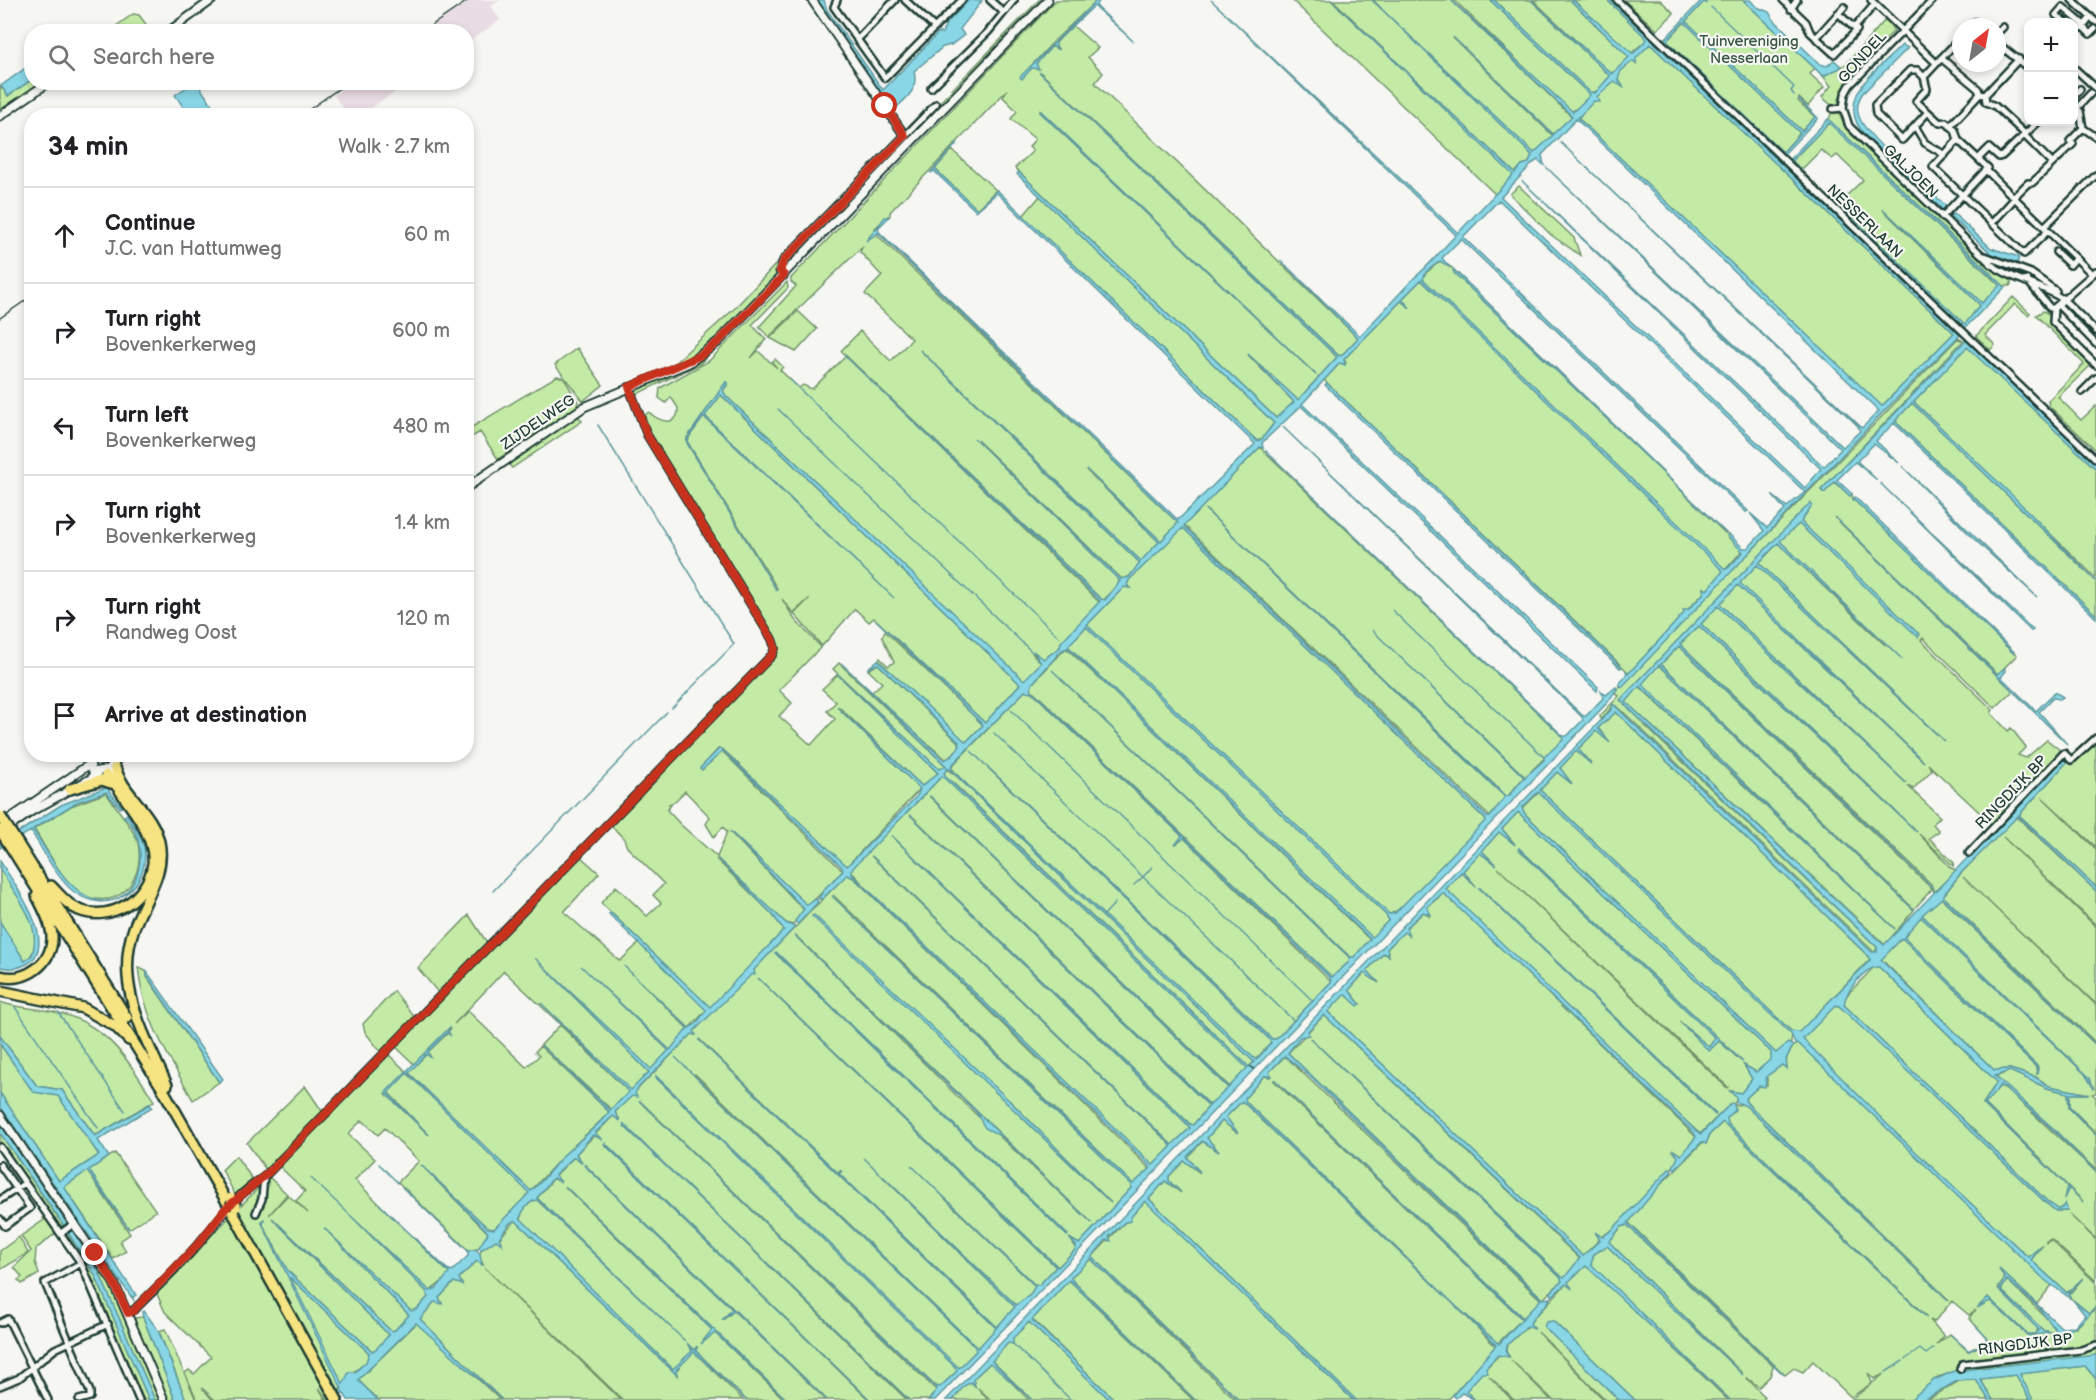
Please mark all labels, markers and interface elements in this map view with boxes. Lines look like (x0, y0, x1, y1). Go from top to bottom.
north arrow (1952, 18, 2006, 72)
map controls (2024, 18, 2078, 126)
button: + (2024, 18, 2078, 72)
search box (24, 24, 474, 90)
street label: GONDEL (1834, 27, 1891, 87)
park label: Tuinvereniging Nesserlaan (1699, 32, 1799, 68)
icon: search (45, 41, 78, 74)
text: Search here (93, 44, 215, 71)
button: − (2024, 72, 2078, 126)
route start (871, 92, 897, 118)
text: 34 min (48, 132, 129, 163)
text: Walk · 2.7 km (338, 135, 450, 159)
street label: GALJOEN (1879, 140, 1942, 202)
street label: NESSERLAAN (1823, 180, 1907, 262)
text: Continue (105, 210, 195, 237)
icon: ahead (48, 219, 81, 252)
text: 60 m (404, 223, 450, 247)
text: J.C. van Hattumweg (105, 237, 282, 261)
text: Turn right (105, 306, 201, 333)
icon: right (48, 315, 81, 348)
text: 600 m (392, 319, 450, 343)
text: Bovenkerkerweg (105, 333, 256, 357)
street label: ZIJDELWEG (497, 391, 579, 455)
text: Turn left (105, 402, 189, 429)
icon: left (48, 411, 81, 444)
text: 480 m (392, 415, 450, 439)
text: Bovenkerkerweg (105, 429, 256, 453)
text: Turn right (105, 498, 201, 525)
icon: right (48, 507, 81, 540)
text: 1.4 km (394, 511, 450, 535)
text: Bovenkerkerweg (105, 525, 256, 549)
text: Turn right (105, 594, 201, 621)
icon: right (48, 603, 81, 636)
text: 120 m (397, 607, 450, 631)
text: Randweg Oost (105, 621, 237, 645)
icon: arrive (48, 699, 81, 732)
text: Arrive at destination (105, 702, 307, 729)
street label: RINGDIJK BP (1972, 751, 2052, 833)
route end (81, 1239, 107, 1265)
street label: RINGDIJK BP (1977, 1329, 2074, 1360)

